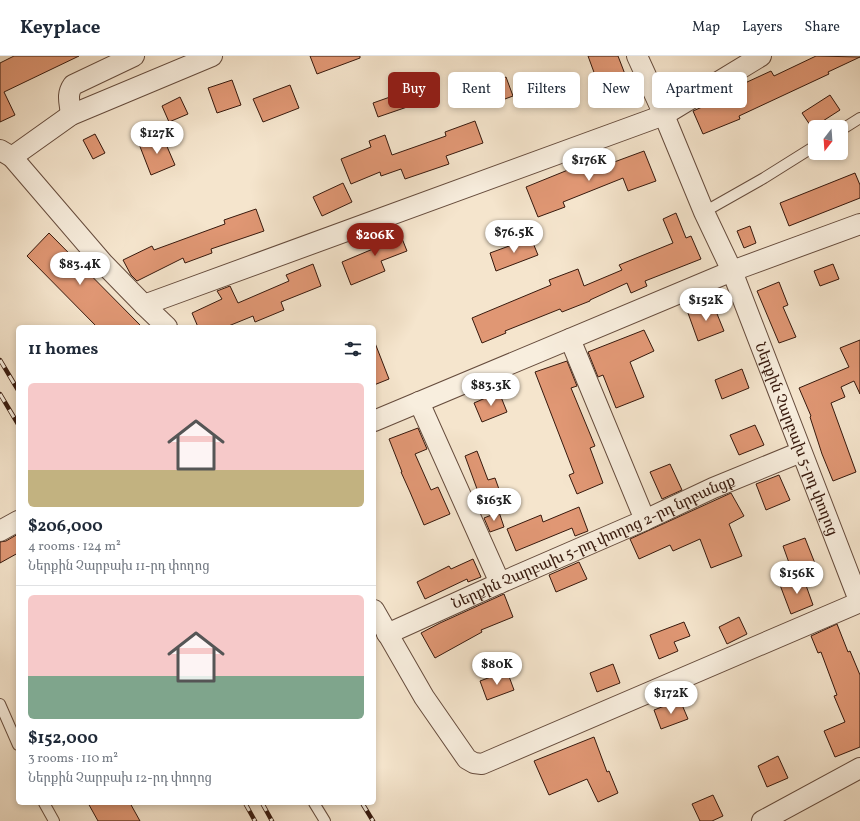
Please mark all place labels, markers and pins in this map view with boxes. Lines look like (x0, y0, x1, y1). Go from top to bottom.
pin: $127K (129, 121, 185, 155)
pin: $176K (561, 148, 617, 182)
pin: $76.5K (481, 220, 547, 254)
pin: $206K (347, 223, 403, 257)
pin: $83.4K (47, 252, 113, 286)
pin: $152K (678, 288, 734, 322)
pin: $83.3K (458, 373, 524, 407)
pin: $163K (466, 488, 522, 522)
pin: $156K (769, 561, 825, 595)
pin: $80K (473, 652, 521, 686)
pin: $172K (643, 681, 699, 715)

